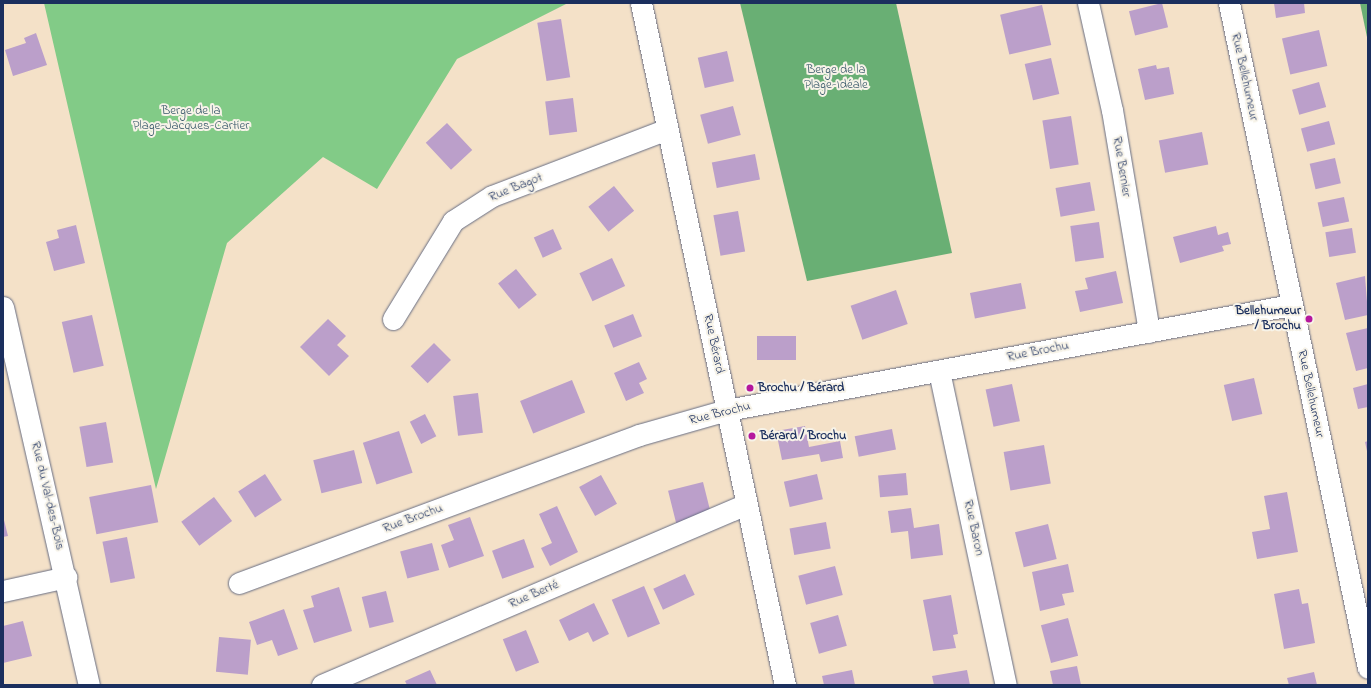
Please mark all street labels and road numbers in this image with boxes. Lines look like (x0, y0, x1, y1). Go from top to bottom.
street label: Rue Bellehumeur (1227, 32, 1261, 122)
street label: Rue Bernier (1109, 136, 1133, 198)
street label: Rue Bagot (487, 170, 545, 206)
street label: Rue Bérard (699, 313, 727, 375)
street label: Rue Brochu (1006, 338, 1070, 366)
street label: Rue Bellehumeur (1293, 349, 1327, 439)
street label: Rue Brochu (688, 399, 752, 429)
street label: Rue du Val-des-Bois (27, 440, 67, 552)
street label: Rue Baron (959, 499, 987, 557)
street label: Rue Brochu (381, 501, 445, 537)
street label: Rue Berté (507, 578, 561, 612)

